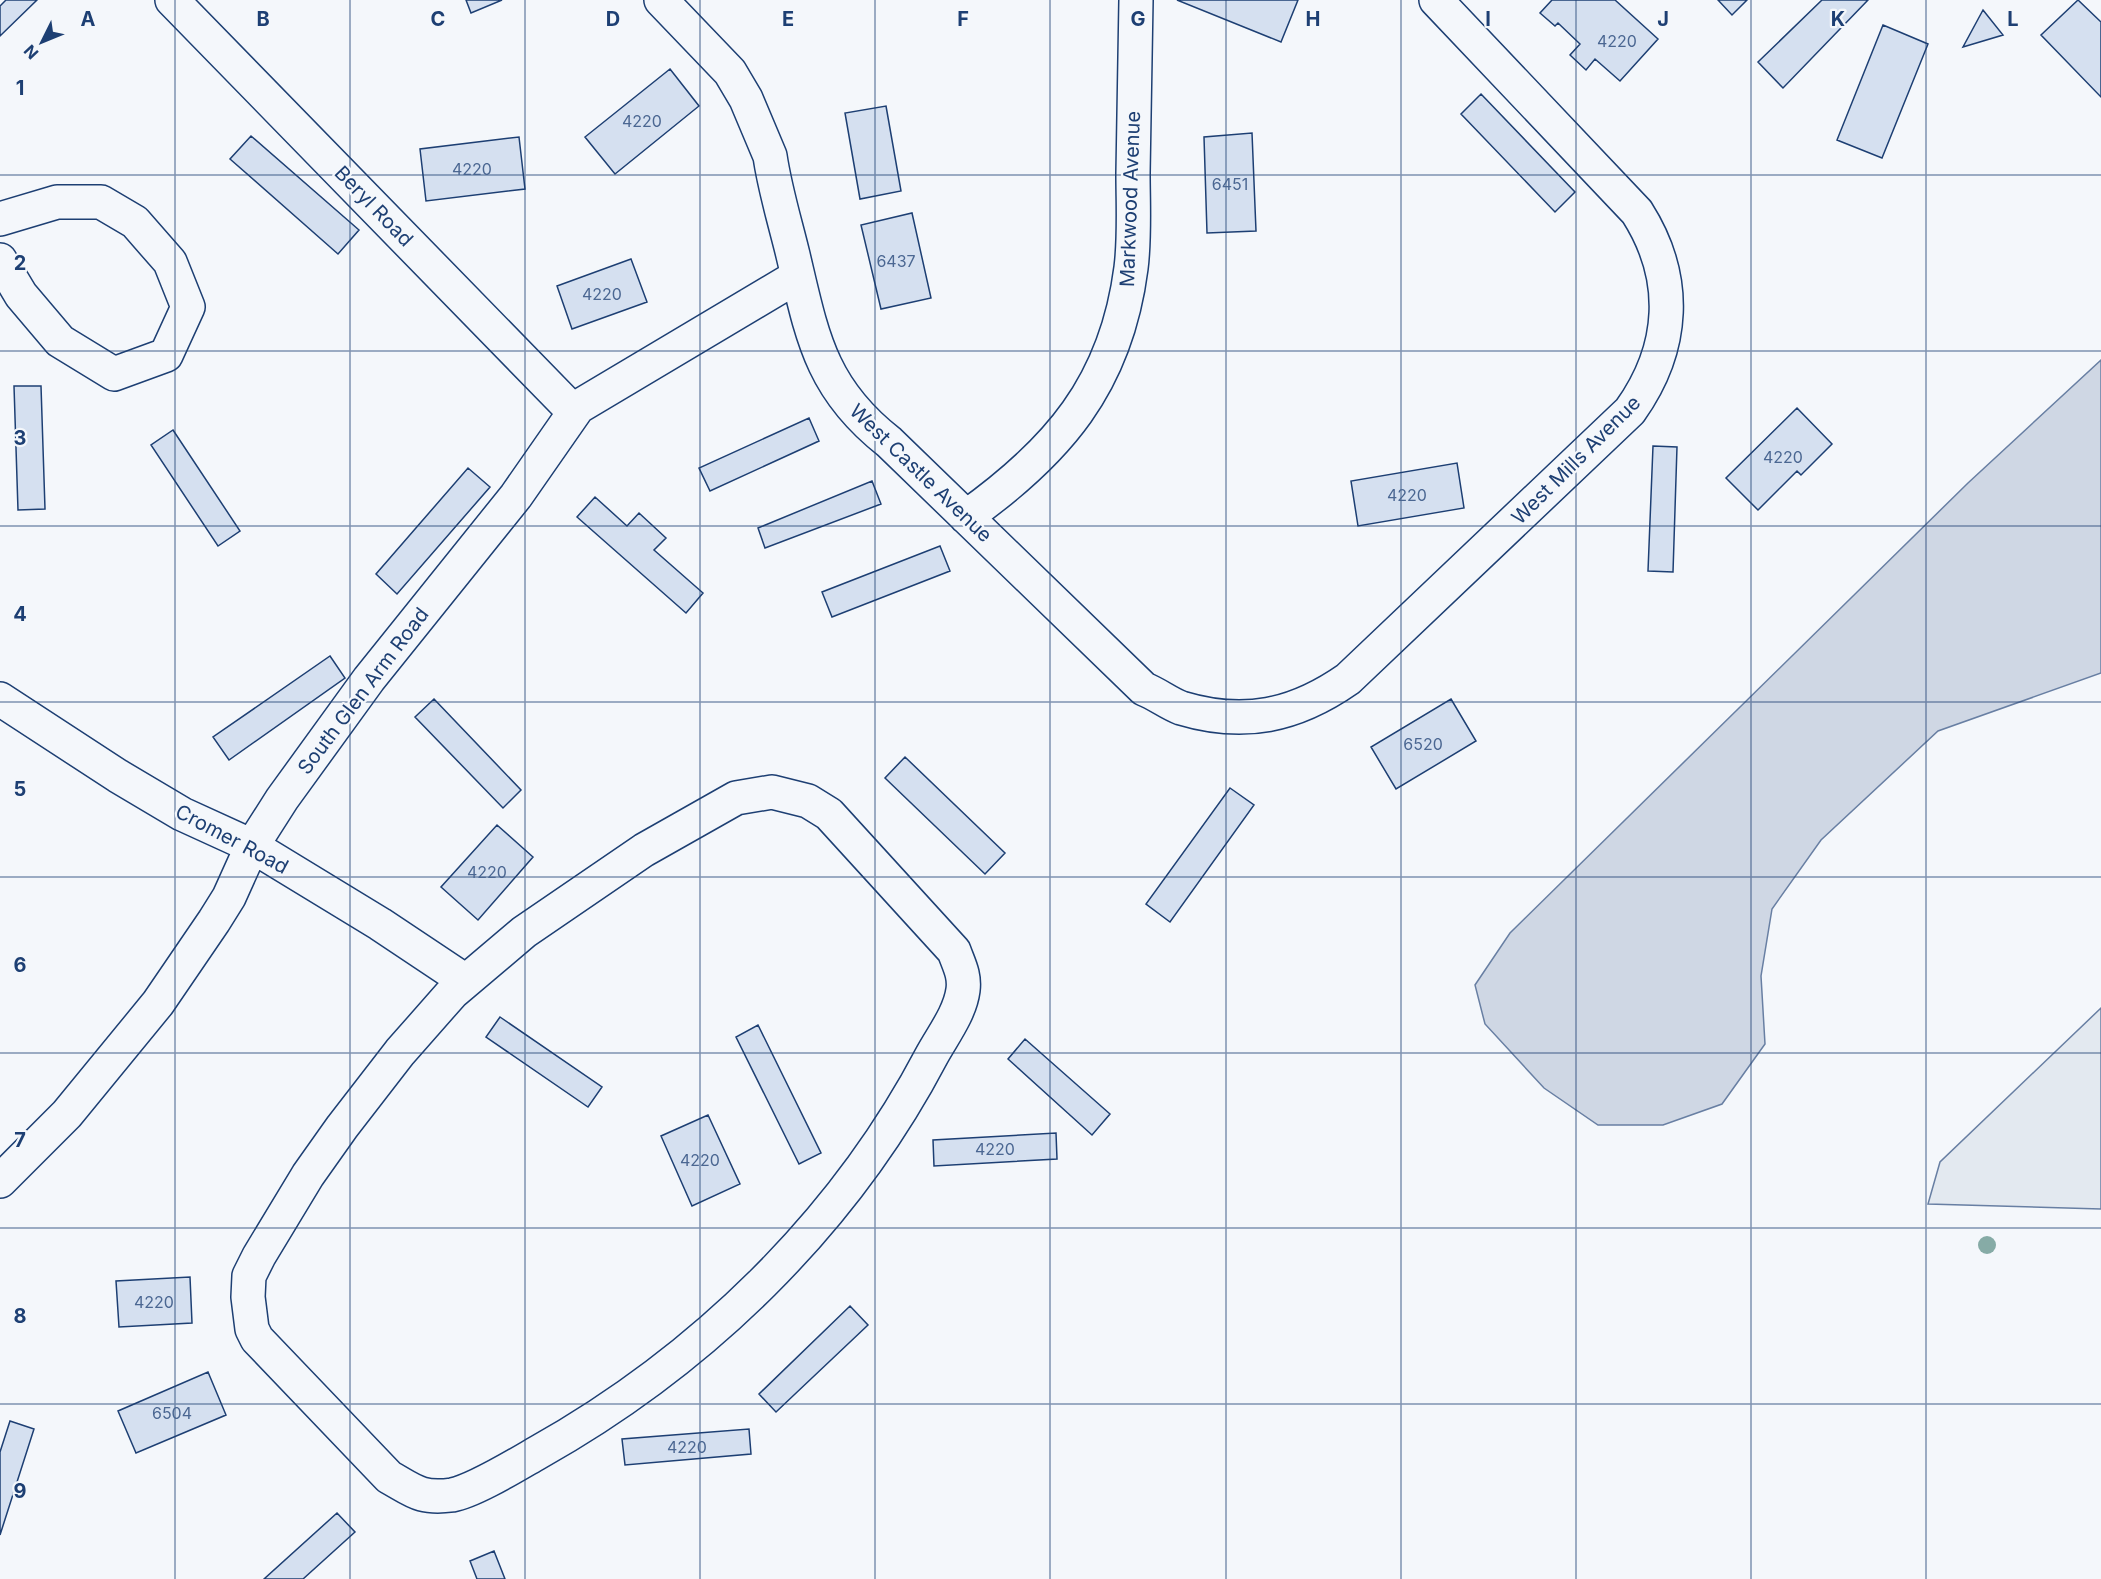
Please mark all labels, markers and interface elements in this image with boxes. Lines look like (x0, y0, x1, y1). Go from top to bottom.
text: A (81, 7, 96, 31)
text: B (256, 7, 270, 31)
text: C (431, 7, 445, 31)
text: D (606, 7, 620, 31)
text: E (782, 7, 794, 31)
text: F (957, 7, 969, 31)
text: G (1130, 7, 1146, 31)
text: H (1306, 7, 1320, 31)
text: I (1485, 7, 1491, 31)
text: J (1657, 7, 1669, 31)
text: K (1831, 7, 1845, 31)
text: L (2007, 7, 2019, 31)
north arrow (12, 12, 72, 72)
house number: 4220 (1597, 31, 1637, 51)
text: N (20, 41, 43, 64)
text: 1 (16, 76, 24, 100)
house number: 4220 (622, 111, 662, 131)
street label: Markwood Avenue (1115, 111, 1145, 287)
house number: 4220 (452, 159, 492, 179)
street label: Beryl Road (330, 161, 418, 251)
house number: 6451 (1212, 174, 1248, 194)
text: 2 (14, 251, 26, 275)
house number: 6437 (876, 251, 916, 271)
house number: 4220 (582, 284, 622, 304)
street label: West Mills Avenue (1507, 391, 1645, 529)
street label: West Castle Avenue (845, 399, 997, 547)
text: 3 (14, 426, 26, 450)
house number: 4220 (1763, 447, 1803, 467)
house number: 4220 (1387, 485, 1427, 505)
text: 4 (13, 602, 27, 626)
street label: South Glen Arm Road (292, 603, 434, 779)
house number: 6520 (1403, 734, 1443, 754)
text: 5 (14, 777, 26, 801)
street label: Cromer Road (171, 799, 293, 879)
house number: 4220 (467, 862, 507, 882)
text: 6 (14, 953, 27, 977)
text: 7 (14, 1128, 26, 1152)
house number: 4220 (975, 1139, 1015, 1159)
house number: 4220 (680, 1150, 720, 1170)
house number: 4220 (134, 1292, 174, 1312)
text: 8 (13, 1304, 27, 1328)
house number: 6504 (152, 1403, 192, 1423)
house number: 4220 (667, 1437, 707, 1457)
text: 9 (14, 1479, 27, 1503)

